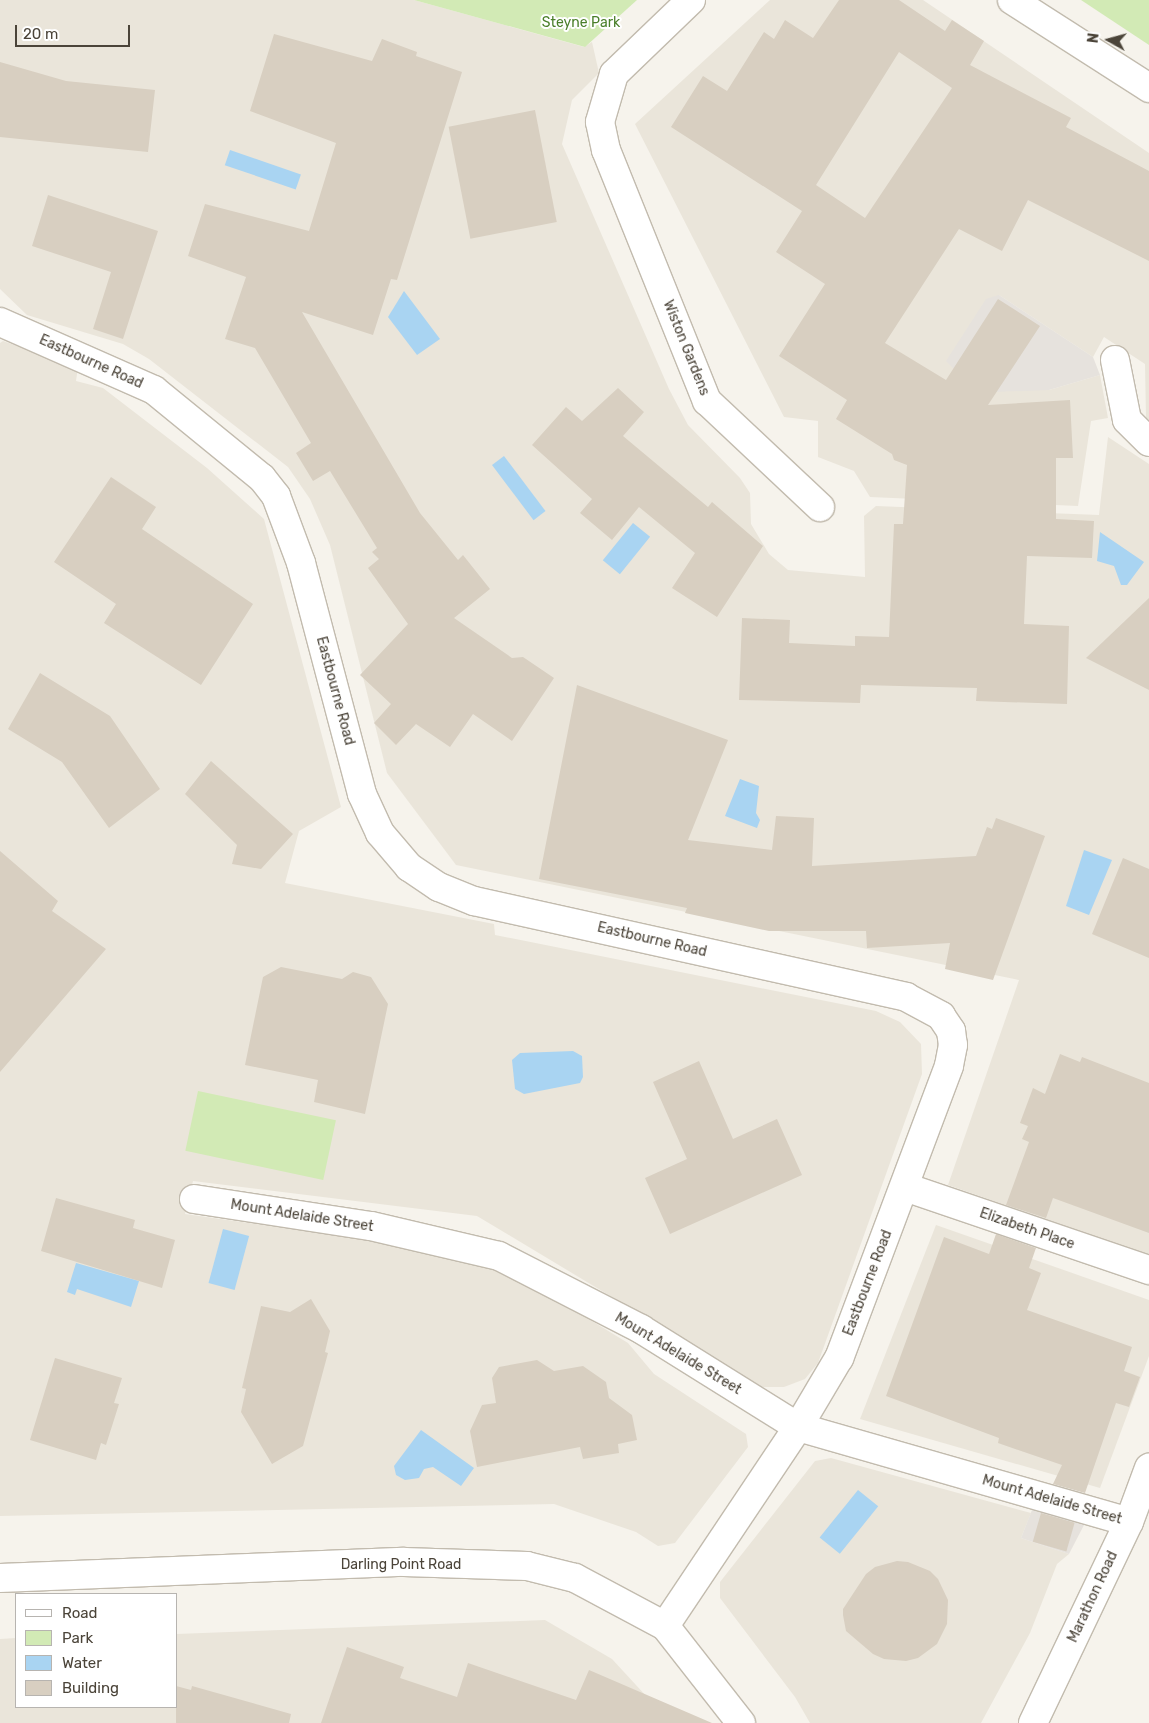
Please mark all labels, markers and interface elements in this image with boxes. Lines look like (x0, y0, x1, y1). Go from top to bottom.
scale bar (18, 15, 132, 47)
park label: Steyne Park (542, 15, 620, 31)
north arrow (1084, 15, 1134, 65)
text: 20 m (23, 25, 58, 43)
text: N (1085, 32, 1103, 44)
street label: Wiston Gardens (659, 298, 713, 398)
street label: Eastbourne Road (36, 332, 146, 392)
street label: Eastbourne Road (312, 635, 358, 747)
street label: Eastbourne Road (596, 919, 708, 961)
street label: Mount Adelaide Street (229, 1196, 375, 1236)
street label: Elizabeth Place (977, 1205, 1077, 1253)
street label: Eastbourne Road (840, 1228, 896, 1338)
street label: Mount Adelaide Street (612, 1309, 744, 1399)
street label: Mount Adelaide Street (980, 1472, 1124, 1528)
street label: Marathon Road (1065, 1549, 1121, 1645)
street label: Darling Point Road (341, 1557, 461, 1573)
legend (15, 1593, 178, 1708)
text: Road (62, 1604, 98, 1622)
text: Park (62, 1629, 93, 1647)
text: Water (62, 1654, 102, 1672)
text: Building (62, 1679, 119, 1697)

